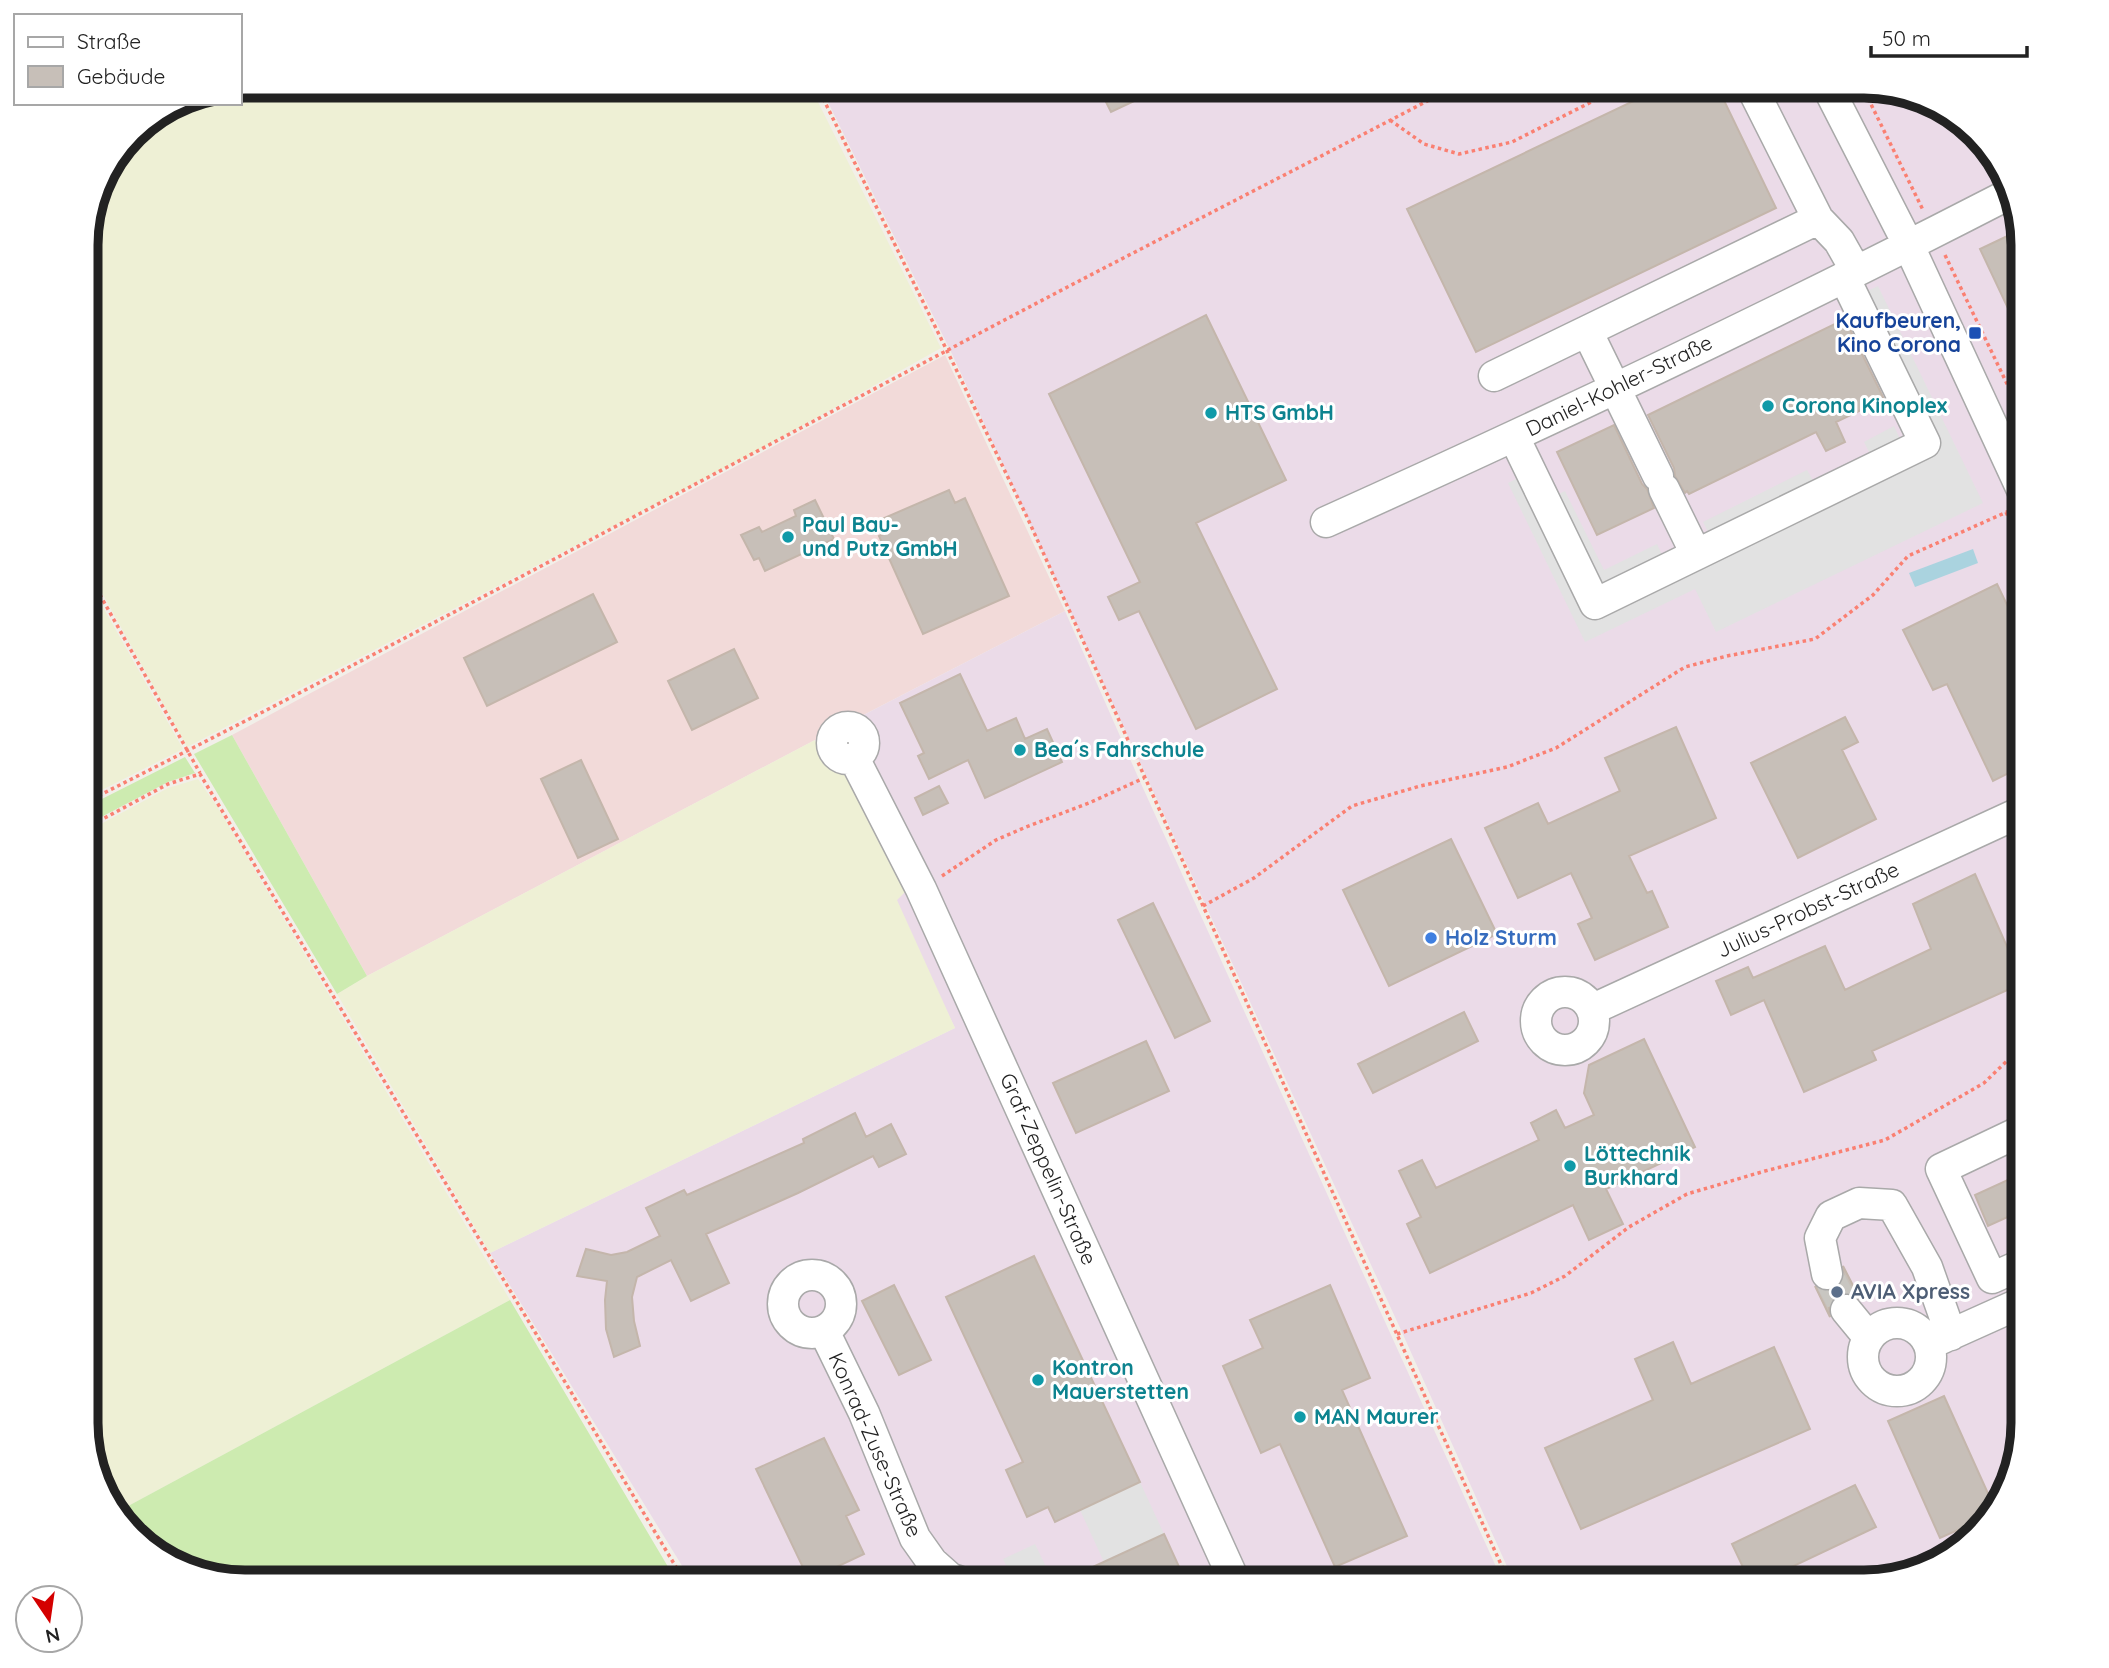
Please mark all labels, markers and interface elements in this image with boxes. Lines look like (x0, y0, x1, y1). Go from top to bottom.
legend (14, 14, 242, 105)
scale bar (1871, 14, 2027, 58)
text: 50 m (1882, 25, 1931, 51)
text: Straße (77, 28, 141, 54)
text: Gebäude (77, 63, 165, 89)
place label: Kaufbeuren, Kino Corona (1836, 307, 1961, 357)
marker: Kaufbeuren, Kino Corona (1967, 325, 1983, 341)
street label: Daniel-Kohler-Straße (1521, 329, 1716, 442)
place label: Corona Kinoplex (1782, 392, 1947, 418)
marker: Corona Kinoplex (1760, 398, 1776, 414)
place label: HTS GmbH (1225, 399, 1334, 425)
marker: HTS GmbH (1203, 405, 1219, 421)
place label: Paul Bau- und Putz GmbH (802, 511, 958, 561)
marker: Paul Bau- und Putz GmbH (780, 529, 796, 545)
place label: Bea´s Fahrschule (1034, 736, 1204, 762)
marker: Bea´s Fahrschule (1012, 742, 1028, 758)
street label: Julius-Probst-Straße (1712, 855, 1903, 963)
place label: Holz Sturm (1445, 924, 1557, 950)
marker: Holz Sturm (1423, 930, 1439, 946)
street label: Graf-Zeppelin-Straße (995, 1069, 1103, 1269)
place label: Löttechnik Burkhard (1584, 1140, 1691, 1190)
marker: Löttechnik Burkhard (1562, 1158, 1578, 1174)
place label: AVIA Xpress (1851, 1278, 1970, 1304)
marker: AVIA Xpress (1829, 1284, 1845, 1300)
street label: Konrad-Zuse-Straße (823, 1348, 928, 1541)
place label: Kontron Mauerstetten (1052, 1354, 1189, 1404)
marker: Kontron Mauerstetten (1030, 1372, 1046, 1388)
place label: MAN Maurer (1314, 1403, 1439, 1429)
marker: MAN Maurer (1292, 1409, 1308, 1425)
north arrow (14, 1584, 84, 1654)
text: N (43, 1622, 62, 1649)

